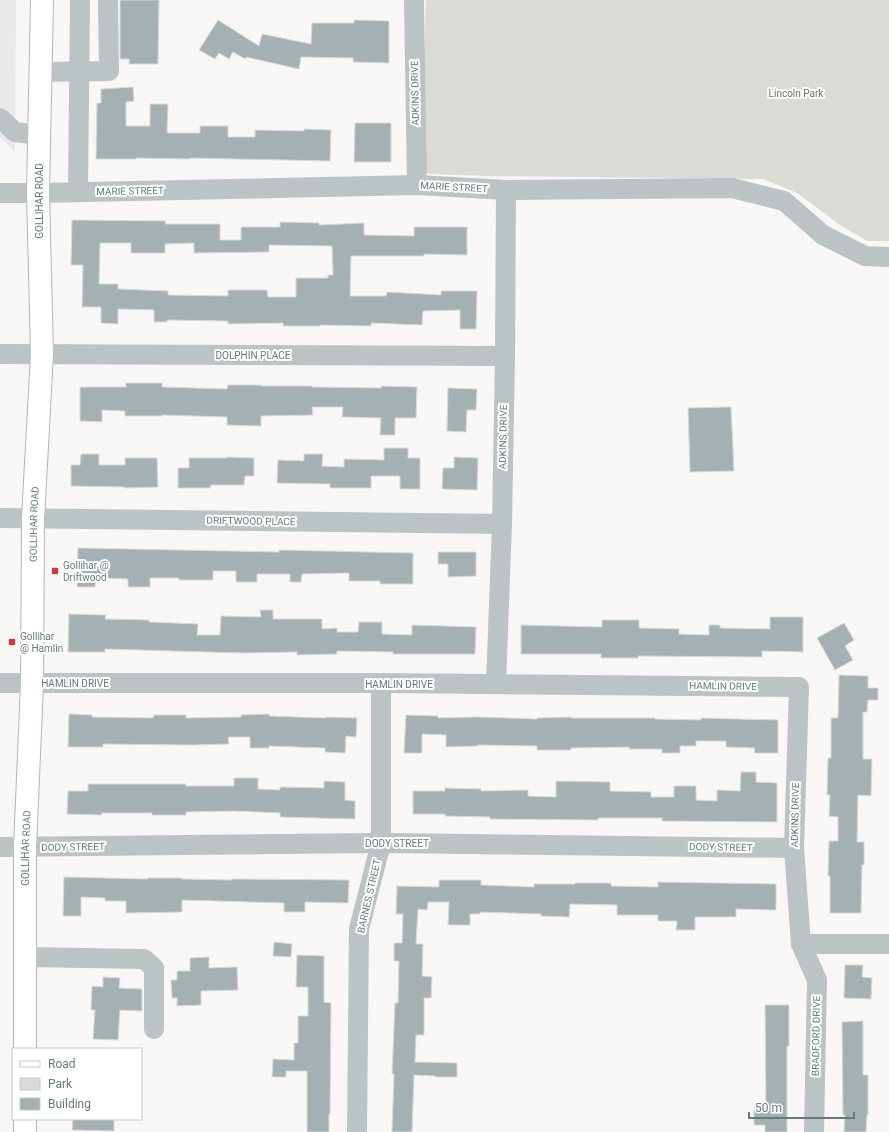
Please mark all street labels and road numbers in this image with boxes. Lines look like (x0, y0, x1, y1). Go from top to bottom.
street label: ADKINS DRIVE (409, 60, 421, 126)
street label: GOLLIHAR ROAD (34, 163, 45, 239)
street label: MARIE STREET (420, 180, 488, 194)
street label: MARIE STREET (96, 185, 164, 197)
street label: DOLPHIN PLACE (215, 350, 291, 361)
street label: ADKINS DRIVE (497, 404, 509, 470)
street label: GOLLIHAR ROAD (27, 486, 40, 562)
street label: DRIFTWOOD PLACE (206, 515, 296, 527)
street label: HAMLIN DRIVE (41, 678, 109, 689)
street label: HAMLIN DRIVE (365, 679, 433, 690)
street label: HAMLIN DRIVE (689, 680, 757, 692)
street label: ADKINS DRIVE (789, 782, 801, 848)
street label: GOLLIHAR ROAD (20, 810, 32, 886)
street label: DODY STREET (365, 838, 429, 849)
street label: DODY STREET (41, 841, 105, 853)
street label: DODY STREET (689, 841, 753, 853)
street label: BARNES STREET (355, 858, 383, 934)
street label: BRADFORD DRIVE (810, 995, 822, 1076)

